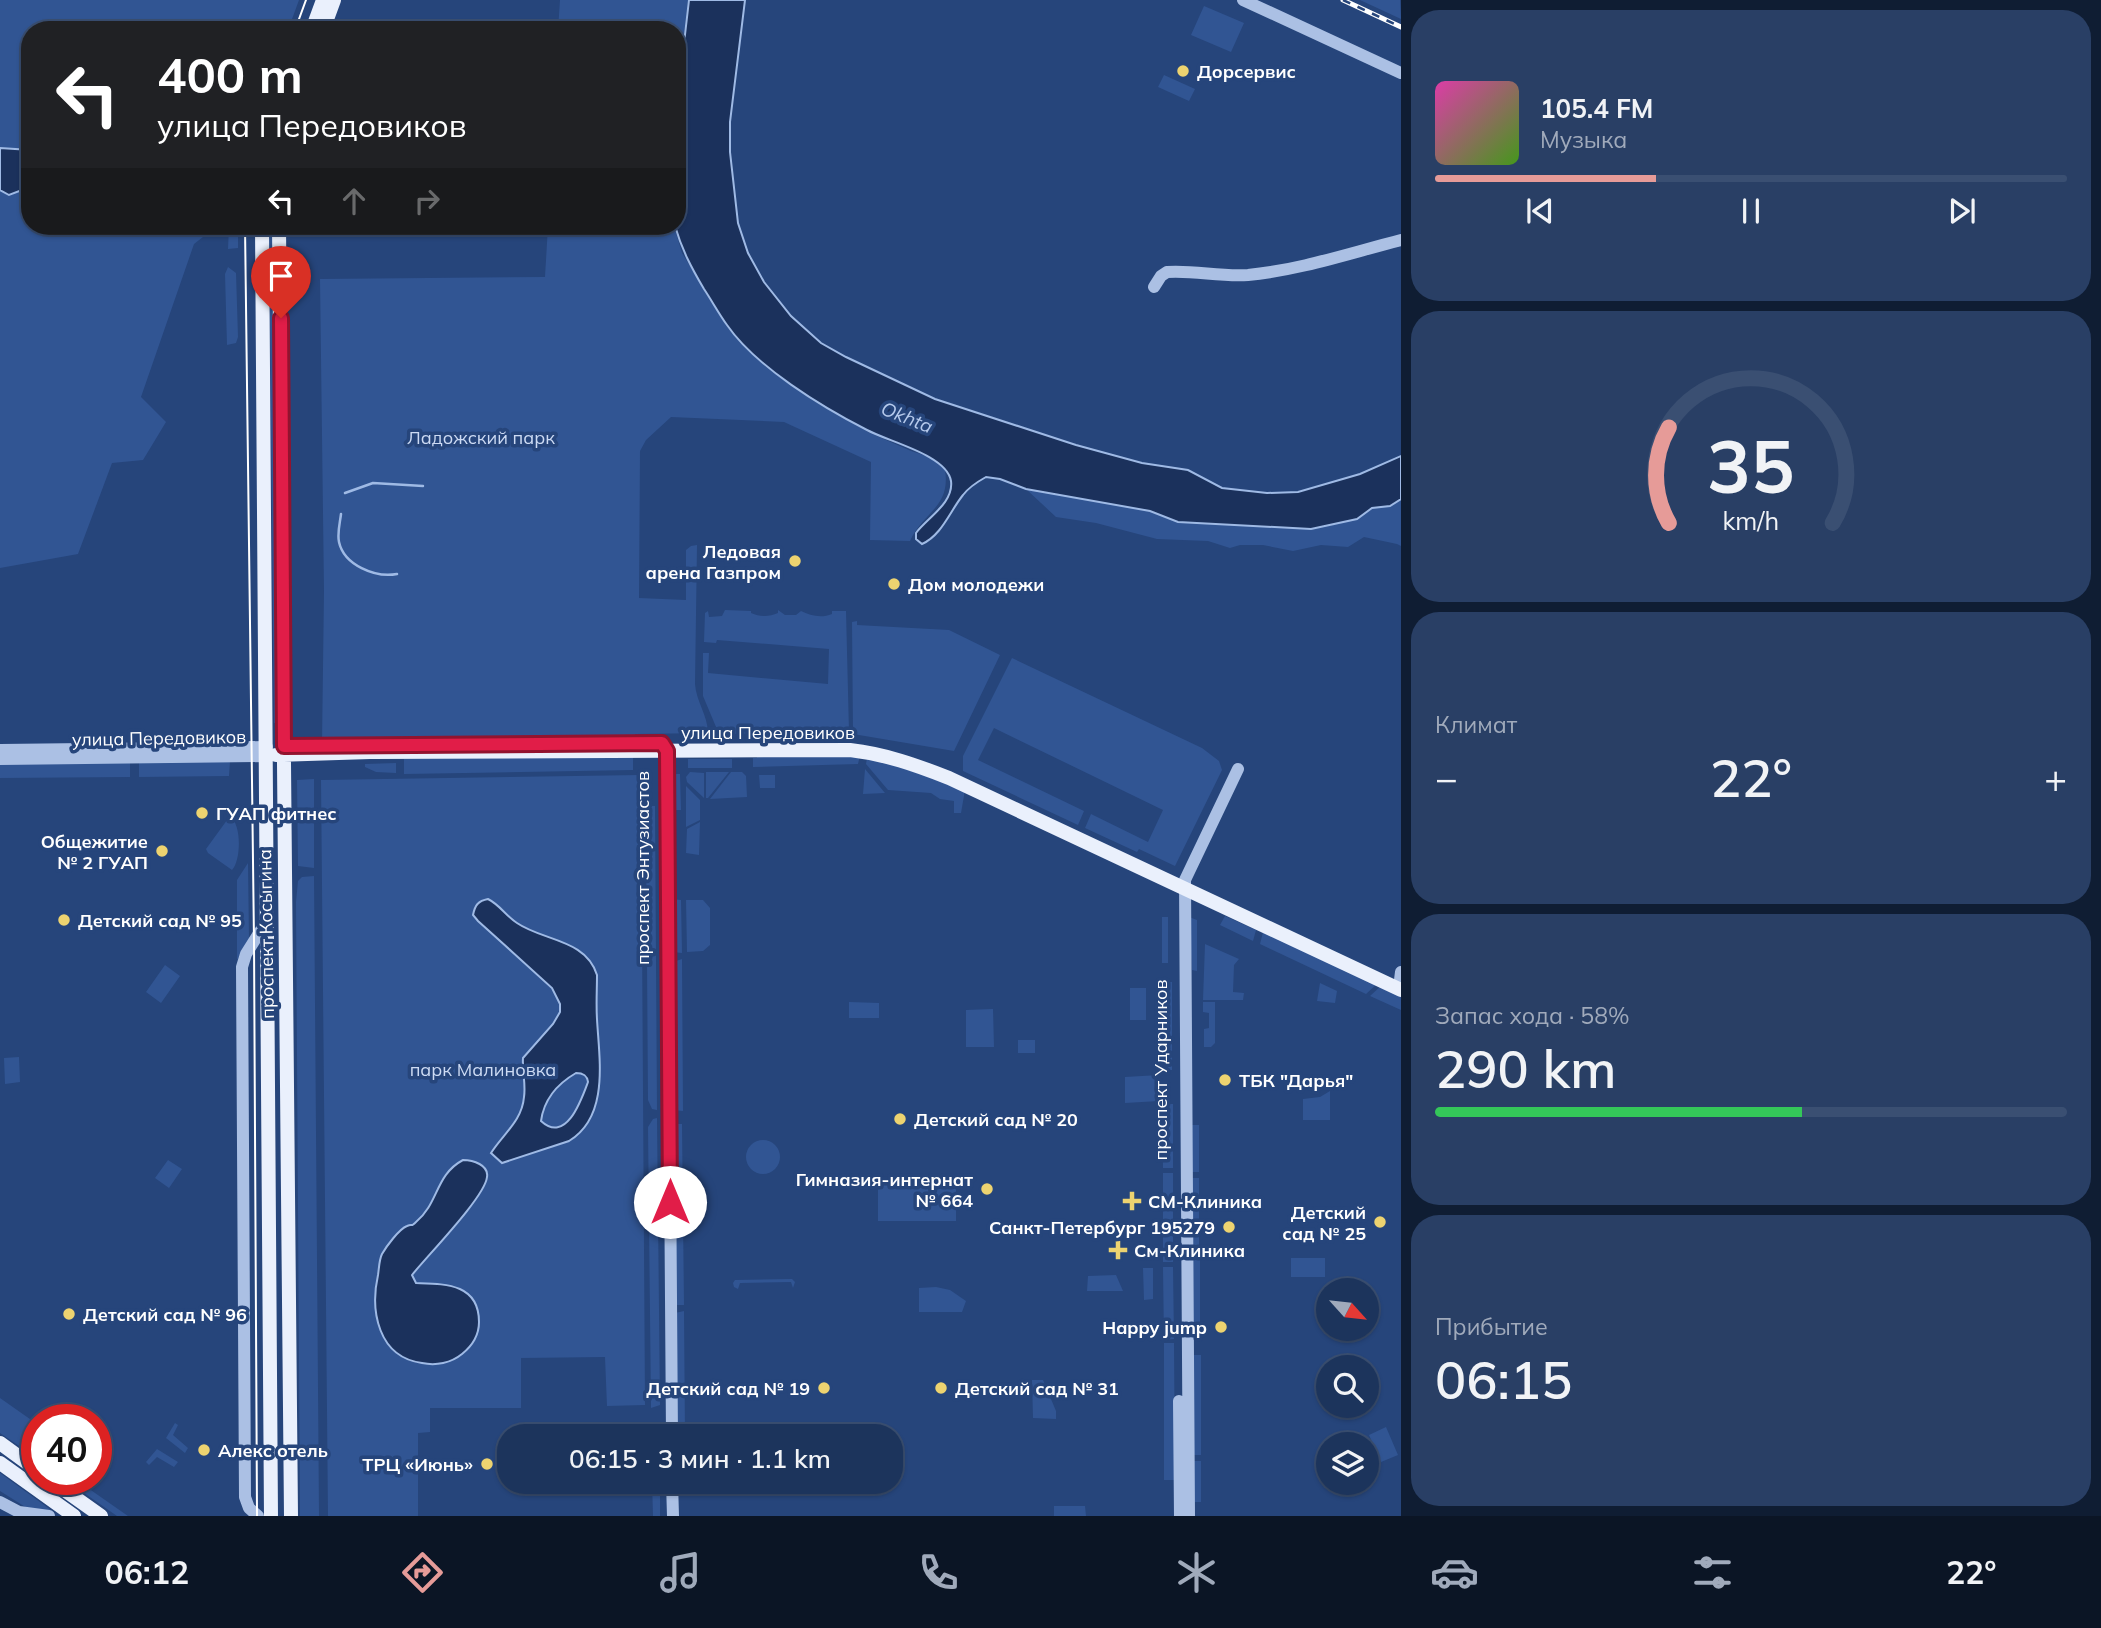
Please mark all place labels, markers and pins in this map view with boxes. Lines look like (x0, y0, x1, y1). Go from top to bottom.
place label: Дорсервис (1197, 60, 1296, 83)
marker: Дорсервис (1175, 63, 1191, 79)
pin (251, 246, 311, 318)
place label: Ледовая арена Газпром (646, 540, 781, 584)
marker: Ледовая арена Газпром (787, 553, 803, 569)
place label: Дом молодежи (908, 573, 1044, 596)
marker: Дом молодежи (886, 576, 902, 592)
place label: ГУАП фитнес (216, 802, 337, 825)
marker: ГУАП фитнес (194, 805, 210, 821)
place label: Общежитие № 2 ГУАП (41, 830, 148, 874)
marker: Общежитие № 2 ГУАП (154, 843, 170, 859)
place label: Детский сад № 95 (78, 909, 242, 932)
marker: Детский сад № 95 (56, 912, 72, 928)
place label: ТБК "Дарья" (1239, 1069, 1353, 1092)
marker: ТБК "Дарья" (1217, 1072, 1233, 1088)
place label: Детский сад № 20 (914, 1108, 1078, 1131)
marker: Детский сад № 20 (892, 1111, 908, 1127)
place label: Гимназия-интернат № 664 (796, 1168, 973, 1212)
marker: Гимназия-интернат № 664 (979, 1181, 995, 1197)
place label: СМ-Клиника (1148, 1190, 1262, 1213)
marker: СМ-Клиника (1122, 1191, 1142, 1211)
place label: Детский сад № 25 (1282, 1201, 1366, 1245)
marker: Детский сад № 25 (1372, 1214, 1388, 1230)
place label: Санкт-Петербург 195279 (989, 1216, 1215, 1239)
marker: Санкт-Петербург 195279 (1221, 1219, 1237, 1235)
place label: См-Клиника (1134, 1239, 1245, 1262)
marker: См-Клиника (1108, 1240, 1128, 1260)
place label: Детский сад № 96 (83, 1303, 247, 1326)
marker: Детский сад № 96 (61, 1306, 77, 1322)
place label: Happy jump (1102, 1316, 1207, 1339)
marker: Happy jump (1213, 1319, 1229, 1335)
place label: Детский сад № 19 (646, 1377, 810, 1400)
place label: Детский сад № 31 (955, 1377, 1119, 1400)
marker: Детский сад № 19 (816, 1380, 832, 1396)
marker: Детский сад № 31 (933, 1380, 949, 1396)
place label: Алекс отель (218, 1439, 328, 1462)
marker: Алекс отель (196, 1442, 212, 1458)
place label: ТРЦ «Июнь» (362, 1453, 473, 1476)
marker: ТРЦ «Июнь» (479, 1456, 495, 1472)

